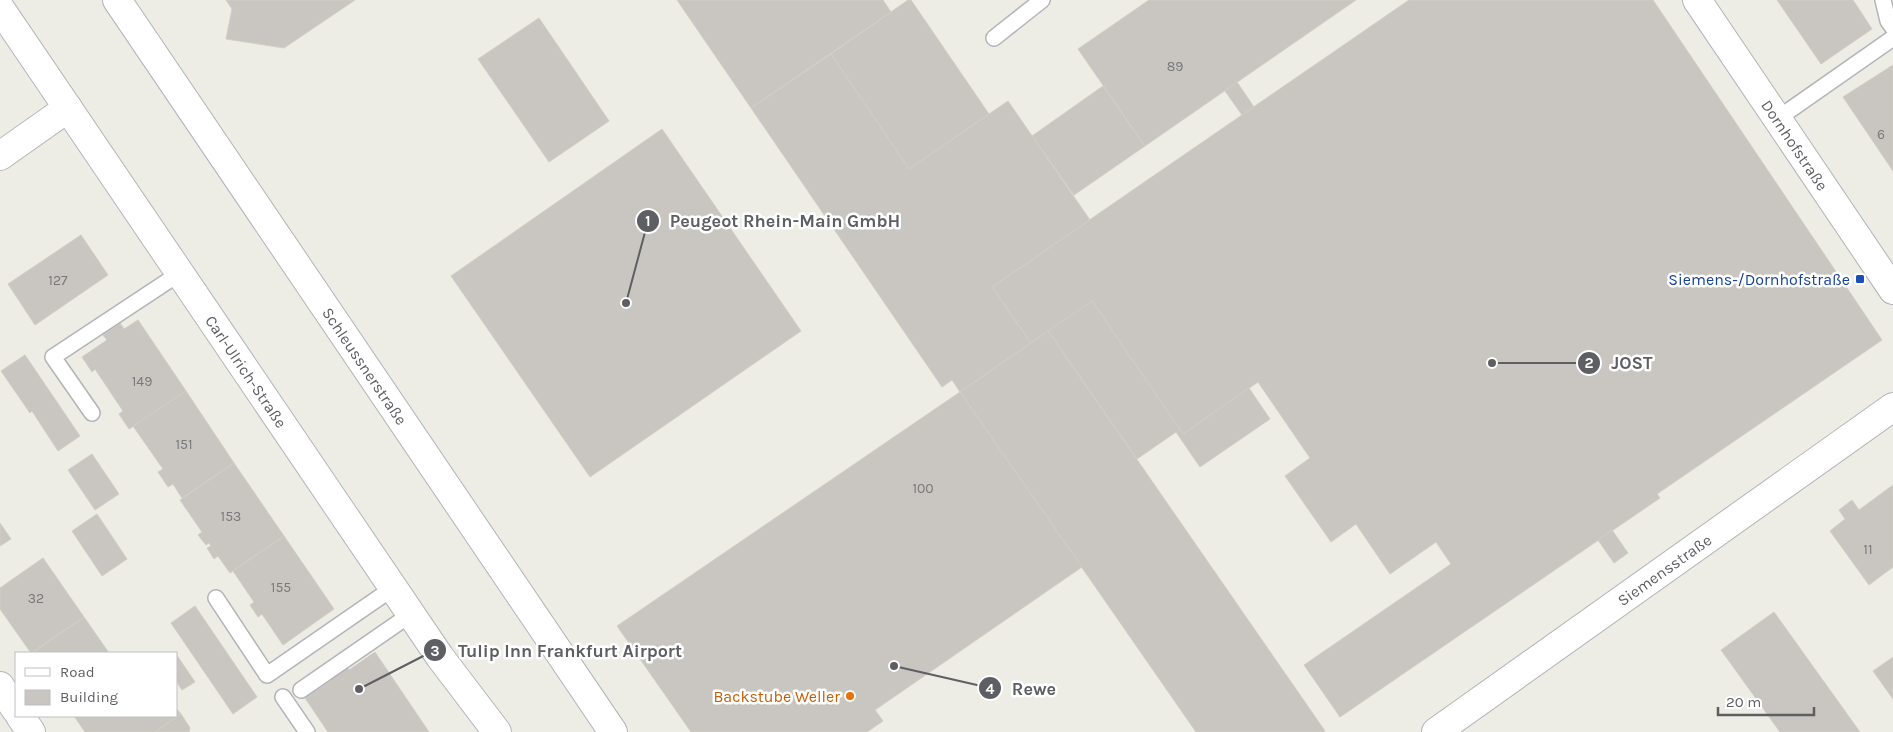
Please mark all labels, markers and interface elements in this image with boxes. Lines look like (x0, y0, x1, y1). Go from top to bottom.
house number: 89 (1167, 58, 1183, 75)
street label: Dornhofstraße (1758, 96, 1832, 194)
house number: 6 (1877, 126, 1885, 143)
callout: Peugeot Rhein-Main GmbH (635, 205, 911, 238)
text: Peugeot Rhein-Main GmbH (670, 210, 900, 232)
text: 1 (645, 212, 651, 230)
place label: Siemens-/Dornhofstraße (1668, 270, 1850, 289)
house number: 127 (48, 272, 68, 289)
marker: Siemens-/Dornhofstraße (1854, 273, 1866, 285)
street label: Schleussnerstraße (318, 304, 411, 428)
street label: Carl-Ulrich-Straße (201, 311, 291, 431)
callout: JOST (1576, 346, 1663, 379)
text: JOST (1611, 352, 1653, 374)
text: 2 (1584, 354, 1594, 372)
house number: 149 (132, 373, 152, 390)
house number: 151 (175, 436, 193, 453)
house number: 100 (912, 480, 934, 497)
house number: 153 (221, 508, 241, 525)
street label: Siemensstraße (1613, 530, 1715, 610)
house number: 11 (1863, 541, 1873, 558)
house number: 155 (271, 579, 291, 596)
house number: 32 (28, 590, 44, 607)
callout: Tulip Inn Frankfurt Airport (423, 634, 692, 667)
text: Tulip Inn Frankfurt Airport (458, 640, 682, 662)
text: 3 (430, 642, 440, 660)
legend (15, 652, 178, 717)
text: Road (60, 663, 95, 681)
callout: Rewe (977, 672, 1067, 705)
text: Rewe (1012, 678, 1056, 700)
text: 4 (986, 680, 995, 698)
scale bar (1718, 684, 1814, 716)
place label: Backstube Weller (713, 687, 840, 706)
text: Building (60, 688, 118, 706)
marker: Backstube Weller (844, 690, 856, 702)
text: 20 m (1726, 693, 1761, 711)

